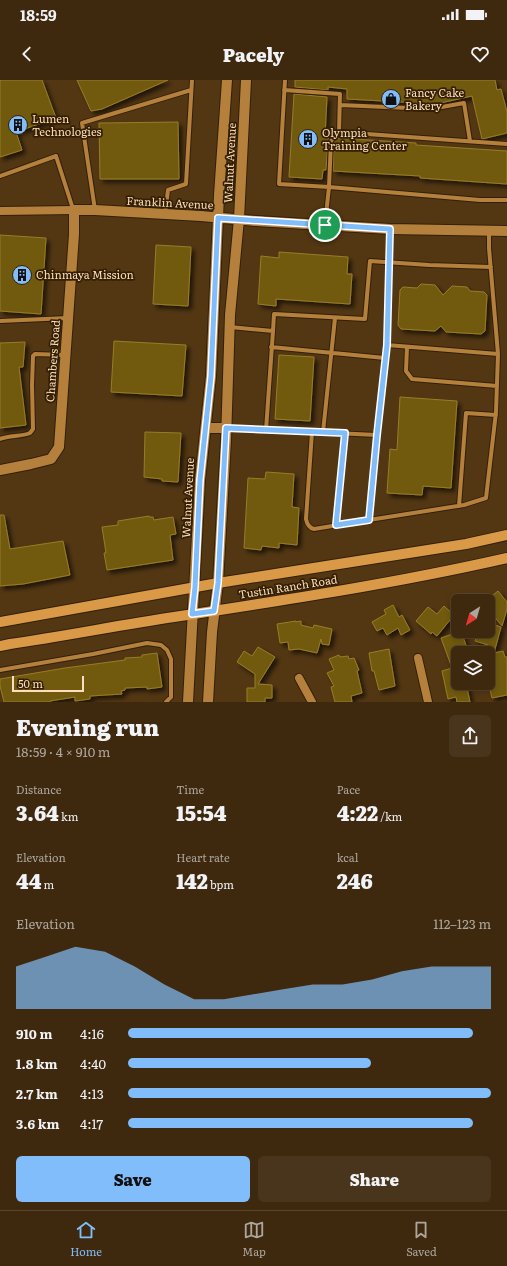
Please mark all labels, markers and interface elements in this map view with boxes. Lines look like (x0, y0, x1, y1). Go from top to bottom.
text: 18:59 (20, 3, 57, 26)
text: Pacely (223, 41, 284, 68)
icon: back (16, 43, 38, 65)
icon: heart (469, 43, 491, 65)
place label: Fancy Cake Bakery (405, 84, 464, 113)
shop icon: Fancy Cake Bakery (380, 88, 402, 110)
place label: Lumen Technologies (32, 110, 102, 139)
building icon: Lumen Technologies (7, 114, 29, 136)
street label: Walnut Avenue (219, 122, 239, 203)
place label: Olympia Training Center (322, 124, 407, 153)
building icon: Olympia Training Center (297, 128, 319, 150)
street label: Franklin Avenue (126, 192, 214, 212)
pin (308, 208, 342, 242)
icon: arrive (314, 214, 336, 236)
building icon: Chinmaya Mission (11, 264, 33, 286)
place label: Chinmaya Mission (36, 266, 134, 282)
street label: Chambers Road (41, 319, 63, 403)
street label: Walnut Avenue (177, 457, 197, 538)
street label: Tustin Ranch Road (237, 570, 339, 602)
north arrow (451, 594, 495, 638)
map controls (451, 594, 495, 690)
button: layers (451, 646, 495, 690)
scale bar (12, 674, 84, 693)
text: 50 m (18, 675, 43, 691)
text: Evening run (16, 710, 159, 743)
button: share (449, 715, 491, 757)
text: 18:59 · 4 × 910 m (16, 742, 110, 761)
text: Distance (16, 781, 61, 797)
text: Time (176, 781, 204, 797)
text: Pace (337, 781, 360, 797)
text: 3.64 (16, 797, 59, 827)
text: 15:54 (176, 797, 227, 827)
text: 4:22 (337, 797, 378, 827)
text: km (59, 808, 78, 824)
text: /km (378, 808, 402, 824)
text: Elevation (16, 849, 66, 865)
text: Heart rate (176, 849, 230, 865)
text: kcal (337, 849, 358, 865)
text: 44 (16, 865, 41, 895)
text: 142 (176, 865, 208, 895)
text: 246 (337, 865, 373, 895)
text: m (41, 876, 54, 892)
text: bpm (208, 876, 234, 892)
text: Elevation (16, 914, 75, 933)
text: 112–123 m (433, 914, 491, 933)
text: 910 m (16, 1024, 52, 1043)
text: 4:16 (80, 1024, 104, 1043)
text: 1.8 km (16, 1054, 58, 1073)
text: 4:40 (80, 1054, 106, 1073)
text: 2.7 km (16, 1084, 58, 1103)
text: 4:13 (80, 1084, 104, 1103)
text: 3.6 km (16, 1114, 59, 1133)
text: 4:17 (80, 1114, 103, 1133)
button: Save (16, 1156, 250, 1202)
button: Share (258, 1156, 491, 1202)
tab: Home (70, 1219, 102, 1259)
tab: Map (242, 1219, 266, 1259)
tab: Saved (406, 1219, 437, 1259)

